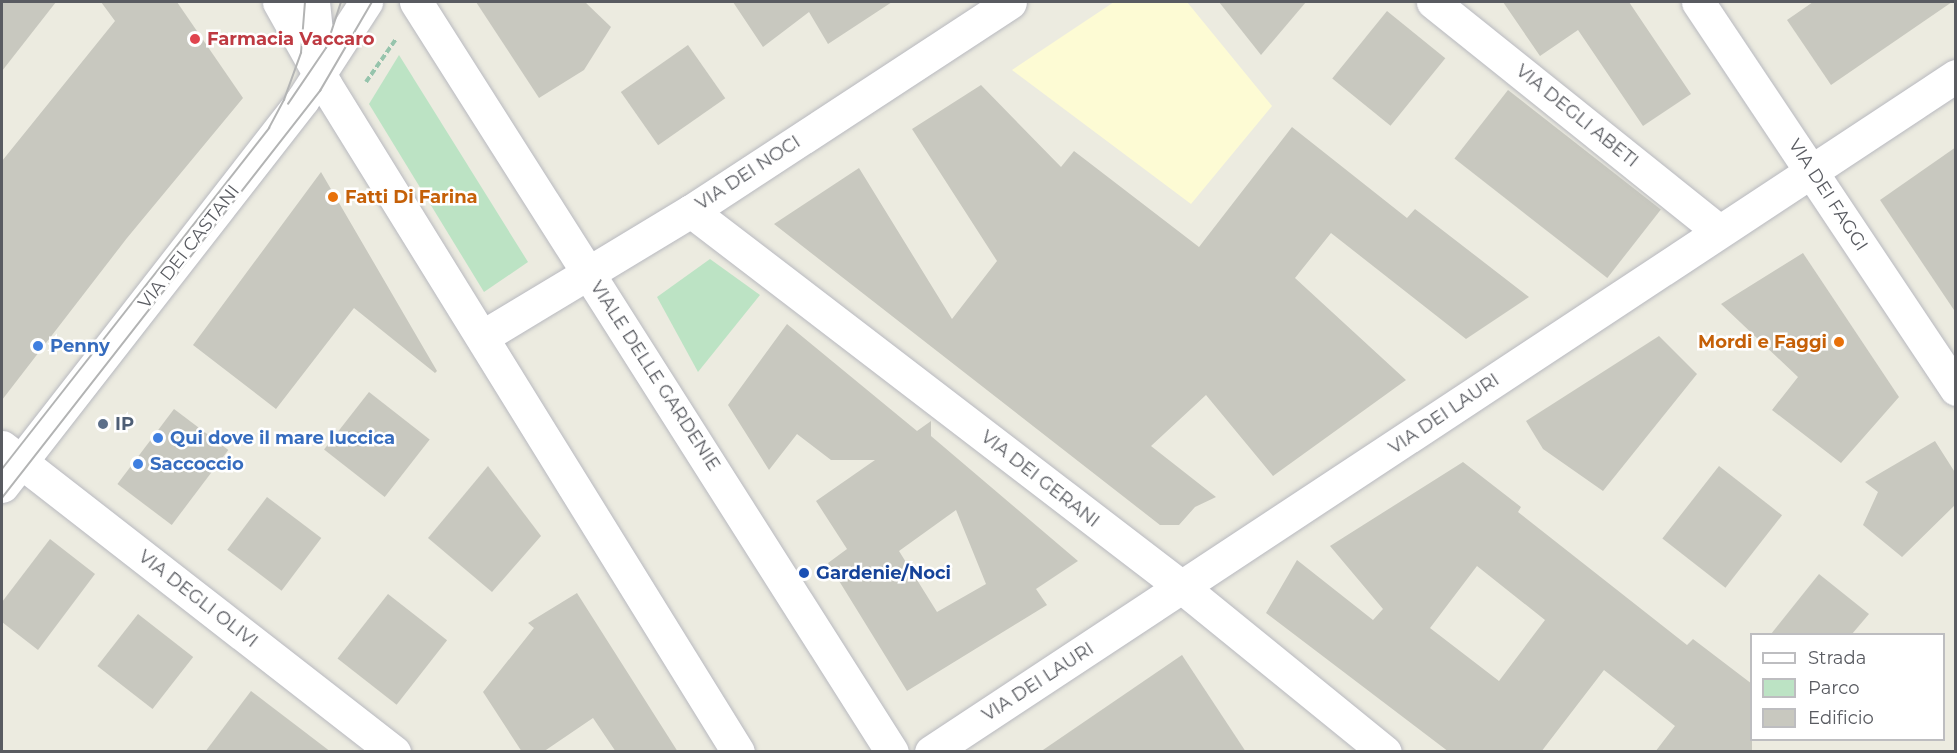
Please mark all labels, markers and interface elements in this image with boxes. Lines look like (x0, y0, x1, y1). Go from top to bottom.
place label: Farmacia Vaccaro (207, 28, 375, 50)
marker: Farmacia Vaccaro (188, 32, 202, 46)
street label: VIA DEGLI ABETI (1511, 60, 1643, 172)
street label: VIA DEI NOCI (692, 131, 804, 215)
street label: VIA DEI FAGGI (1784, 135, 1872, 255)
street label: VIA DEI CASTANI (134, 181, 244, 313)
place label: Fatti Di Farina (345, 186, 478, 208)
marker: Fatti Di Farina (326, 190, 340, 204)
street label: VIALE DELLE GARDENIE (586, 277, 724, 475)
place label: Mordi e Faggi (1698, 331, 1827, 353)
place label: Penny (50, 335, 110, 357)
marker: Mordi e Faggi (1832, 335, 1846, 349)
marker: Penny (31, 339, 45, 353)
street label: VIA DEI LAURI (1385, 369, 1503, 459)
place label: IP (115, 413, 134, 435)
marker: IP (96, 417, 110, 431)
street label: VIA DEI GERANI (976, 426, 1104, 532)
place label: Qui dove il mare luccica (170, 427, 395, 449)
marker: Qui dove il mare luccica (151, 431, 165, 445)
place label: Saccoccio (150, 453, 244, 475)
marker: Saccoccio (131, 457, 145, 471)
street label: VIA DEGLI OLIVI (134, 546, 262, 652)
place label: Gardenie/Noci (816, 562, 951, 584)
marker: Gardenie/Noci (797, 566, 811, 580)
legend (1750, 633, 1945, 741)
street label: VIA DEI LAURI (978, 638, 1098, 726)
text: Strada (1808, 647, 1866, 669)
text: Parco (1808, 677, 1860, 699)
text: Edificio (1808, 707, 1874, 729)

